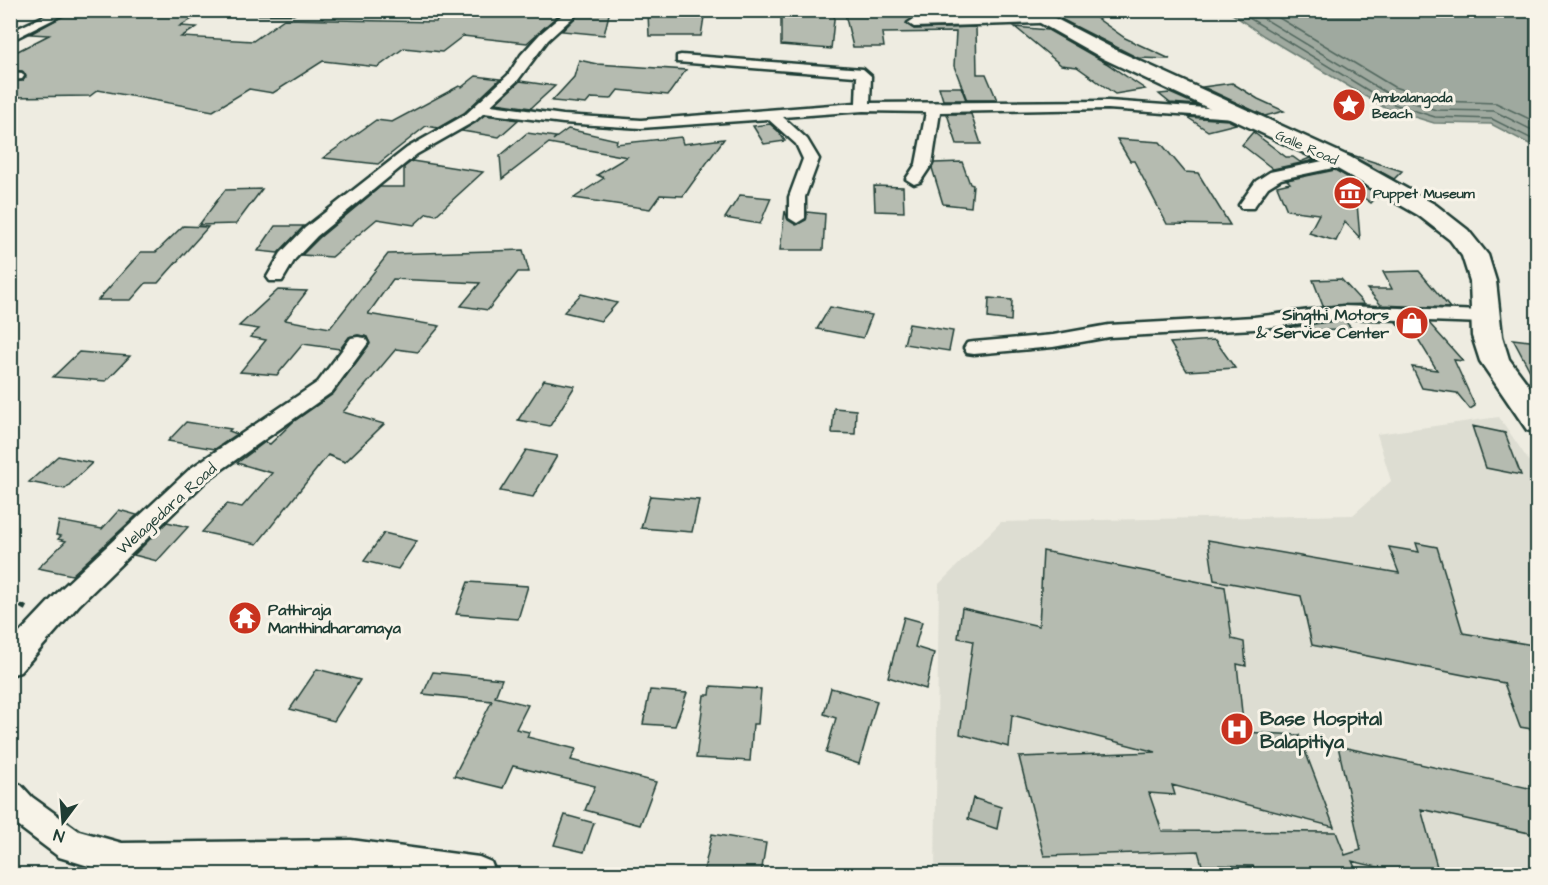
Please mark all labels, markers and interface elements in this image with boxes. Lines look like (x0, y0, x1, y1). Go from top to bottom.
place icon: Ambalangoda Beach (1331, 87, 1367, 123)
place label: Ambalangoda Beach (1372, 88, 1453, 124)
street label: Galle Road (1272, 125, 1341, 171)
museum icon: Puppet Museum (1332, 175, 1368, 211)
place label: Puppet Museum (1373, 184, 1476, 204)
place label: Singthi Motors & Service Center (1255, 304, 1389, 344)
shop icon: Singthi Motors & Service Center (1394, 305, 1430, 341)
street label: Welagedara Road (112, 458, 222, 560)
place label: Pathiraja Manthindharamaya (268, 599, 402, 640)
temple icon: Pathiraja Manthindharamaya (227, 600, 263, 636)
place label: Base Hospital Balapitiya (1260, 705, 1382, 757)
hospital icon: Base Hospital Balapitiya (1219, 711, 1255, 747)
north arrow (33, 792, 93, 852)
text: N (51, 824, 67, 847)

